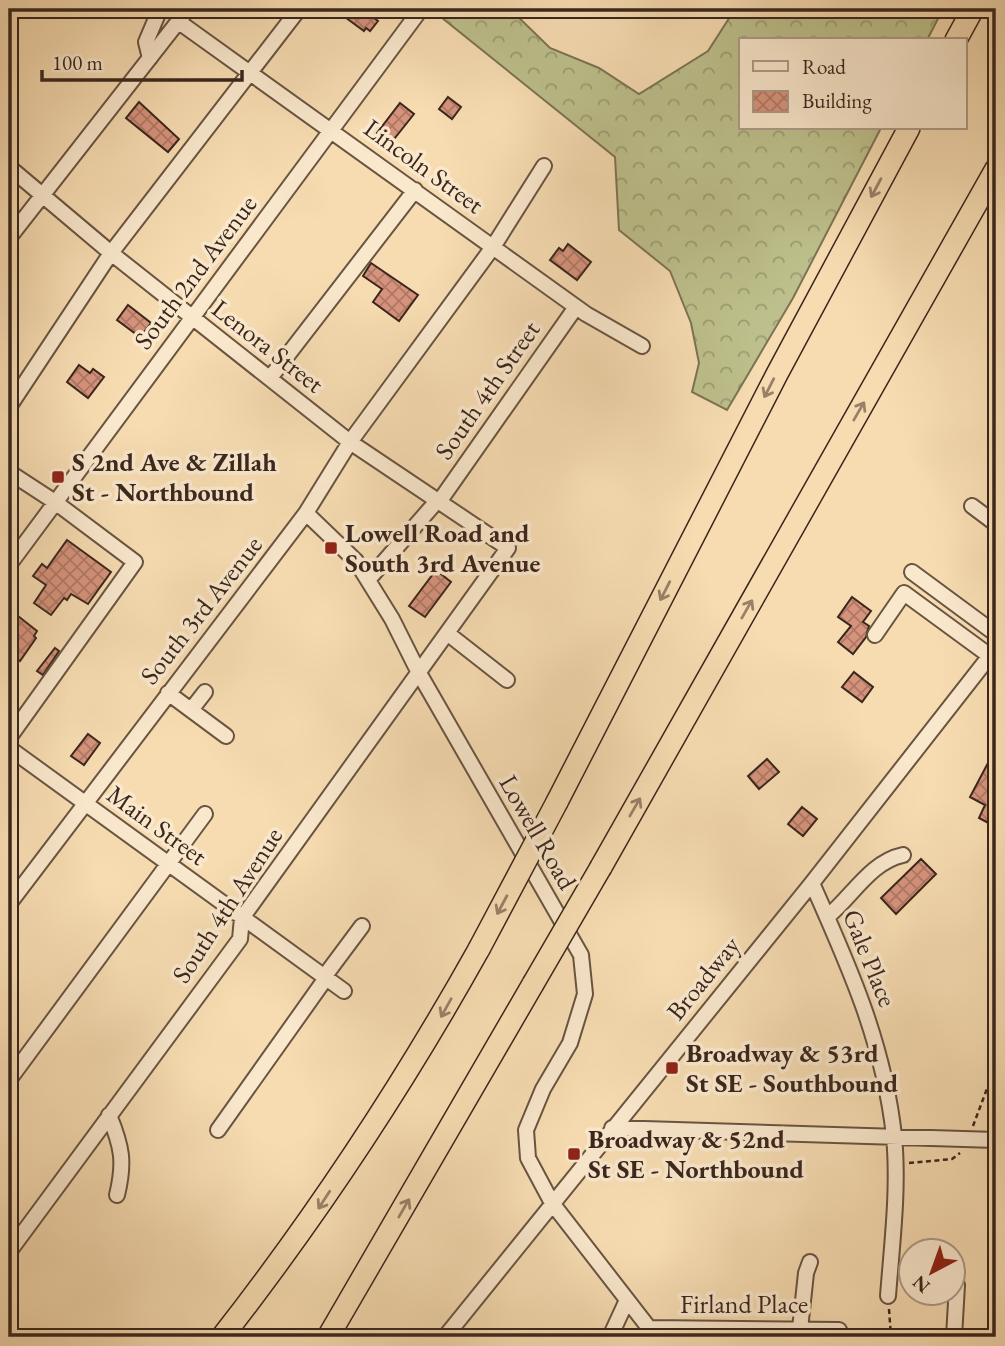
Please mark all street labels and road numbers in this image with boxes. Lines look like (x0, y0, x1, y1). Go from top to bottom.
street label: Lincoln Street (357, 111, 491, 221)
street label: South 2nd Avenue (126, 188, 264, 356)
street label: Lenora Street (205, 292, 331, 400)
street label: South 4th Street (427, 314, 547, 466)
street label: South 3rd Avenue (132, 529, 270, 691)
street label: Lowell Road (492, 768, 585, 896)
street label: Main Street (100, 777, 214, 873)
street label: South 4th Avenue (164, 821, 290, 989)
street label: Gale Place (835, 904, 905, 1012)
street label: Broadway (659, 928, 748, 1027)
street label: Firland Place (680, 1287, 808, 1321)

